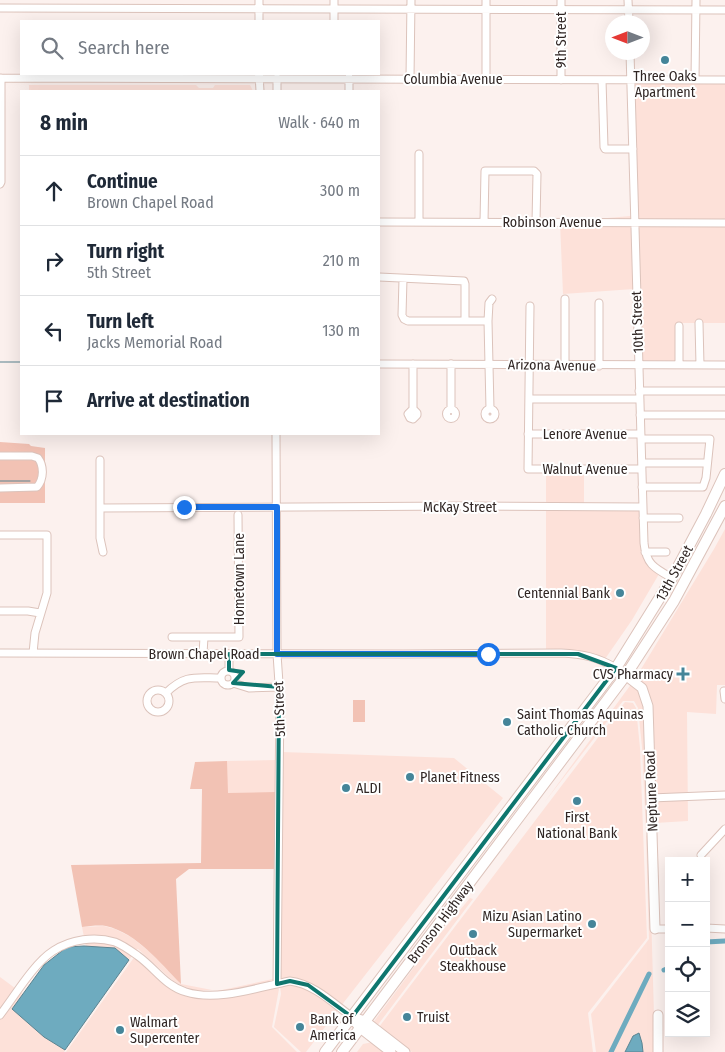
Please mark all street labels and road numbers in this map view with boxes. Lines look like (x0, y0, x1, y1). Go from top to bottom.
street label: 9th Street (553, 11, 570, 68)
street label: Columbia Avenue (403, 71, 503, 88)
street label: Robinson Avenue (502, 214, 602, 231)
street label: 10th Street (628, 290, 647, 353)
street label: Arizona Avenue (508, 356, 596, 375)
street label: Lenore Avenue (543, 426, 627, 443)
street label: Walnut Avenue (542, 461, 628, 478)
street label: McKay Street (423, 499, 497, 516)
street label: Hometown Lane (231, 533, 248, 625)
street label: 13th Street (652, 542, 697, 604)
street label: Brown Chapel Road (149, 646, 259, 663)
street label: 5th Street (270, 680, 289, 737)
street label: Neptune Road (642, 750, 661, 832)
street label: Bronson Highway (404, 877, 477, 967)

